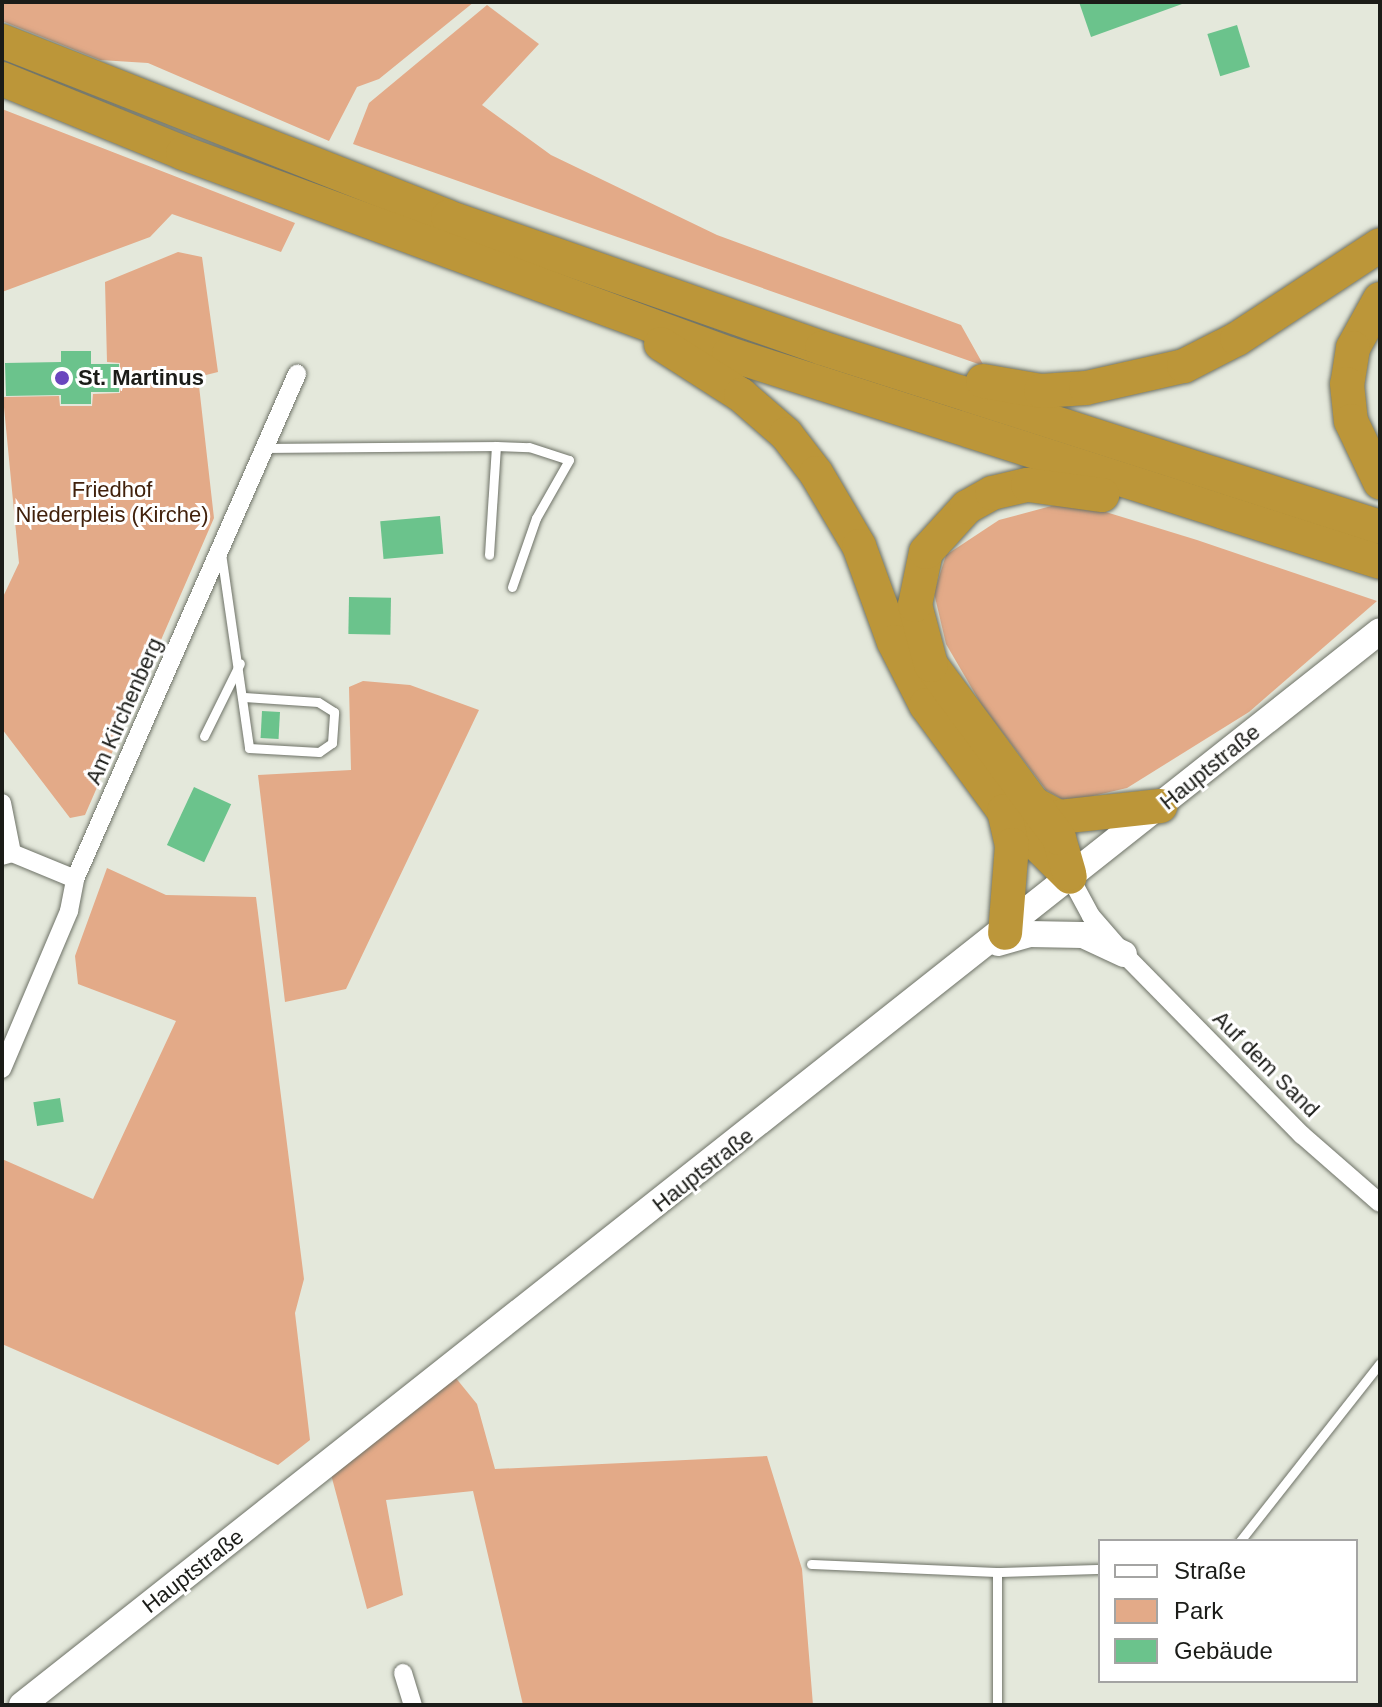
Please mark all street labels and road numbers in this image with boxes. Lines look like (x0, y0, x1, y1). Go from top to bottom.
street label: Am Kirchenberg (80, 634, 168, 788)
street label: Hauptstraße (1155, 719, 1265, 815)
street label: Auf dem Sand (1207, 1005, 1325, 1123)
street label: Hauptstraße (647, 1122, 759, 1218)
street label: Hauptstraße (137, 1523, 249, 1619)

